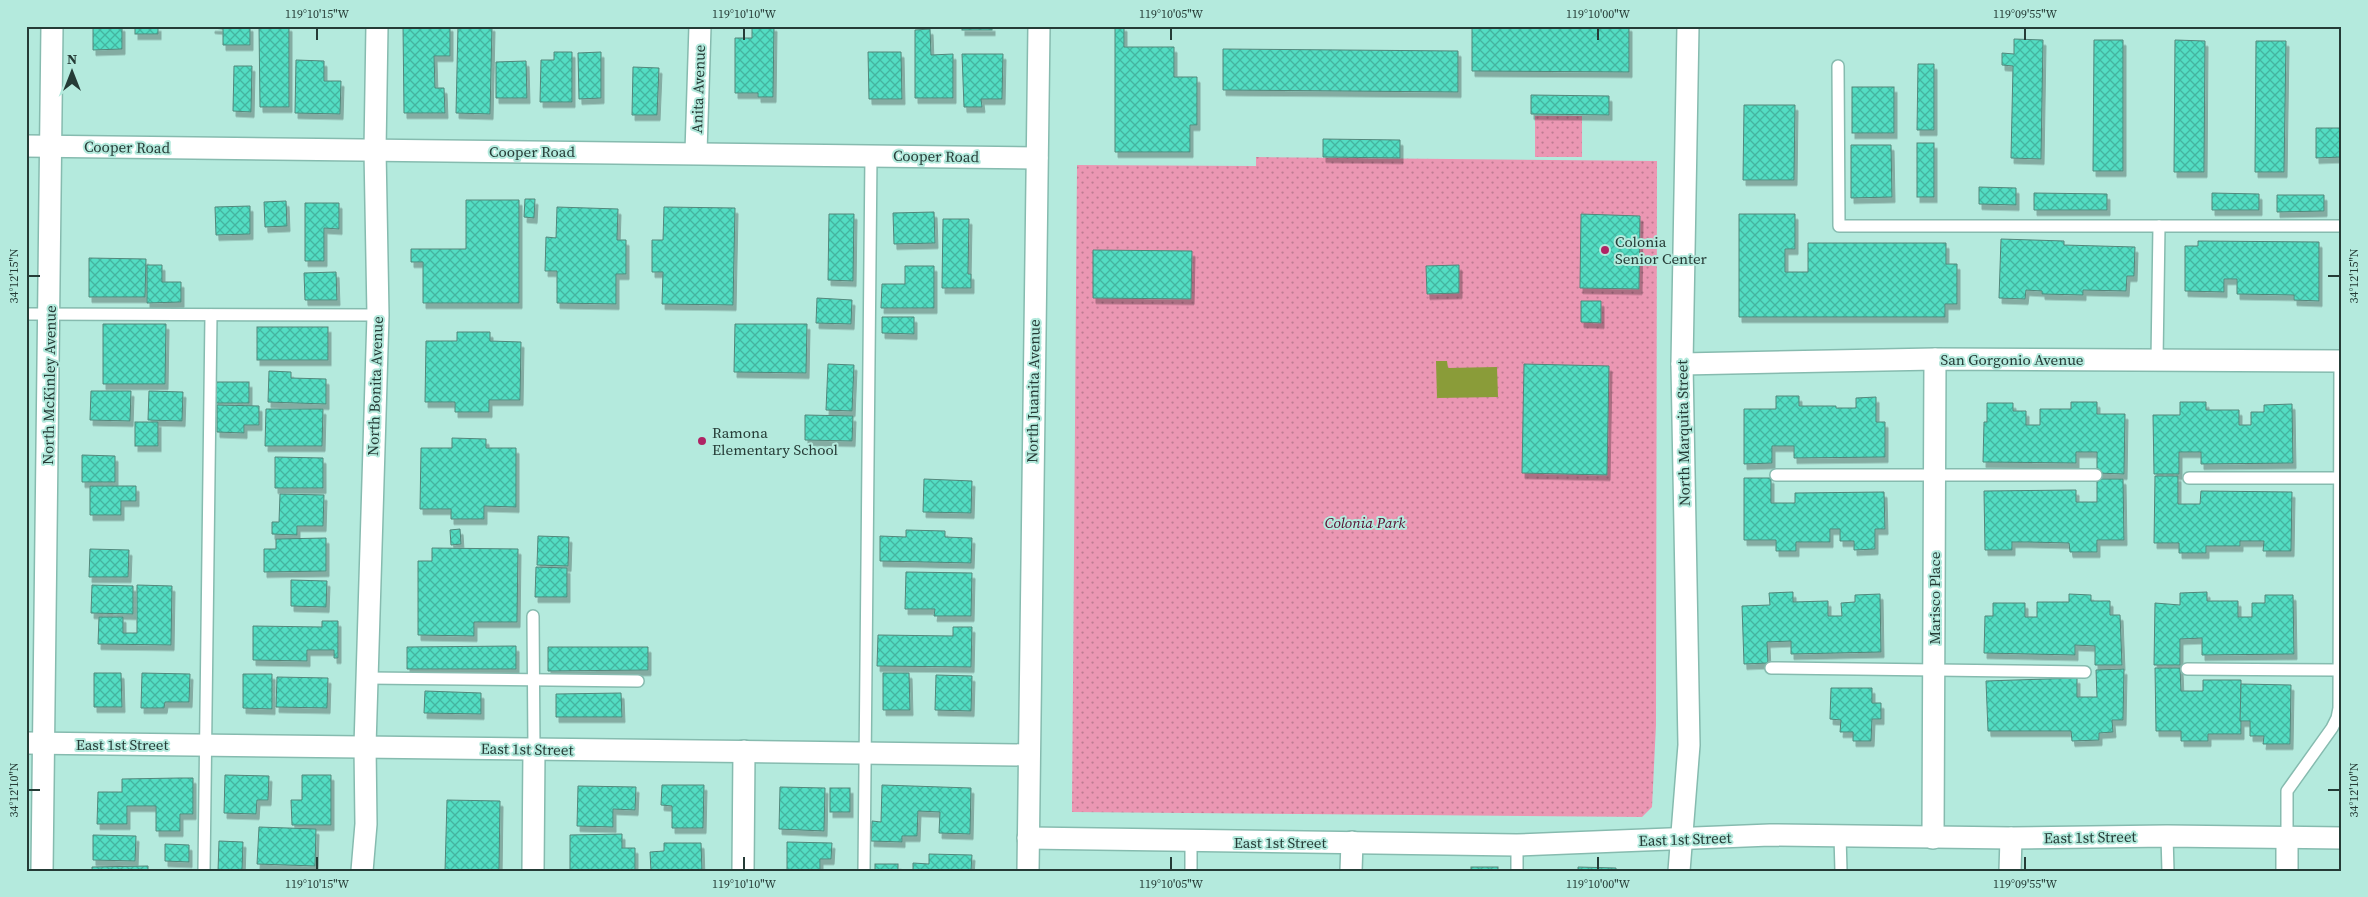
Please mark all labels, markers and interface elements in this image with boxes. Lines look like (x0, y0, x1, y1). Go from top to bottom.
text: 119°10'15"W (285, 6, 349, 22)
text: 119°10'10"W (712, 6, 776, 22)
text: 119°10'05"W (1139, 6, 1203, 22)
text: 119°10'00"W (1566, 6, 1630, 22)
text: 119°09'55"W (1993, 6, 2057, 22)
street label: Anita Avenue (686, 44, 710, 134)
north arrow (48, 48, 98, 98)
text: N (67, 49, 77, 69)
street label: Cooper Road (84, 136, 171, 158)
street label: Cooper Road (489, 141, 575, 162)
street label: Cooper Road (893, 145, 980, 167)
place label: Colonia Senior Center (1615, 231, 1708, 269)
marker: Colonia Senior Center (1599, 244, 1611, 256)
text: 34°12'15"N (6, 248, 22, 304)
text: 34°12'15"N (2346, 248, 2362, 304)
street label: North McKinley Avenue (37, 305, 61, 465)
street label: North Bonita Avenue (362, 316, 388, 456)
street label: North Juanita Avenue (1021, 319, 1045, 463)
street label: San Gorgonio Avenue (1941, 349, 2084, 370)
street label: North Marquita Street (1671, 359, 1695, 506)
place label: Ramona Elementary School (712, 422, 839, 460)
marker: Ramona Elementary School (696, 435, 708, 447)
park label: Colonia Park (1325, 512, 1406, 533)
street label: Marisco Place (1924, 551, 1945, 644)
street label: East 1st Street (76, 734, 168, 755)
street label: East 1st Street (480, 738, 574, 760)
text: 34°12'10"N (6, 762, 22, 818)
text: 34°12'10"N (2346, 762, 2362, 818)
street label: East 1st Street (2043, 826, 2137, 848)
street label: East 1st Street (1638, 827, 1732, 851)
street label: East 1st Street (1234, 832, 1326, 853)
text: 119°10'15"W (285, 876, 349, 892)
text: 119°10'10"W (712, 876, 776, 892)
text: 119°10'05"W (1139, 876, 1203, 892)
text: 119°10'00"W (1566, 876, 1630, 892)
text: 119°09'55"W (1993, 876, 2057, 892)

